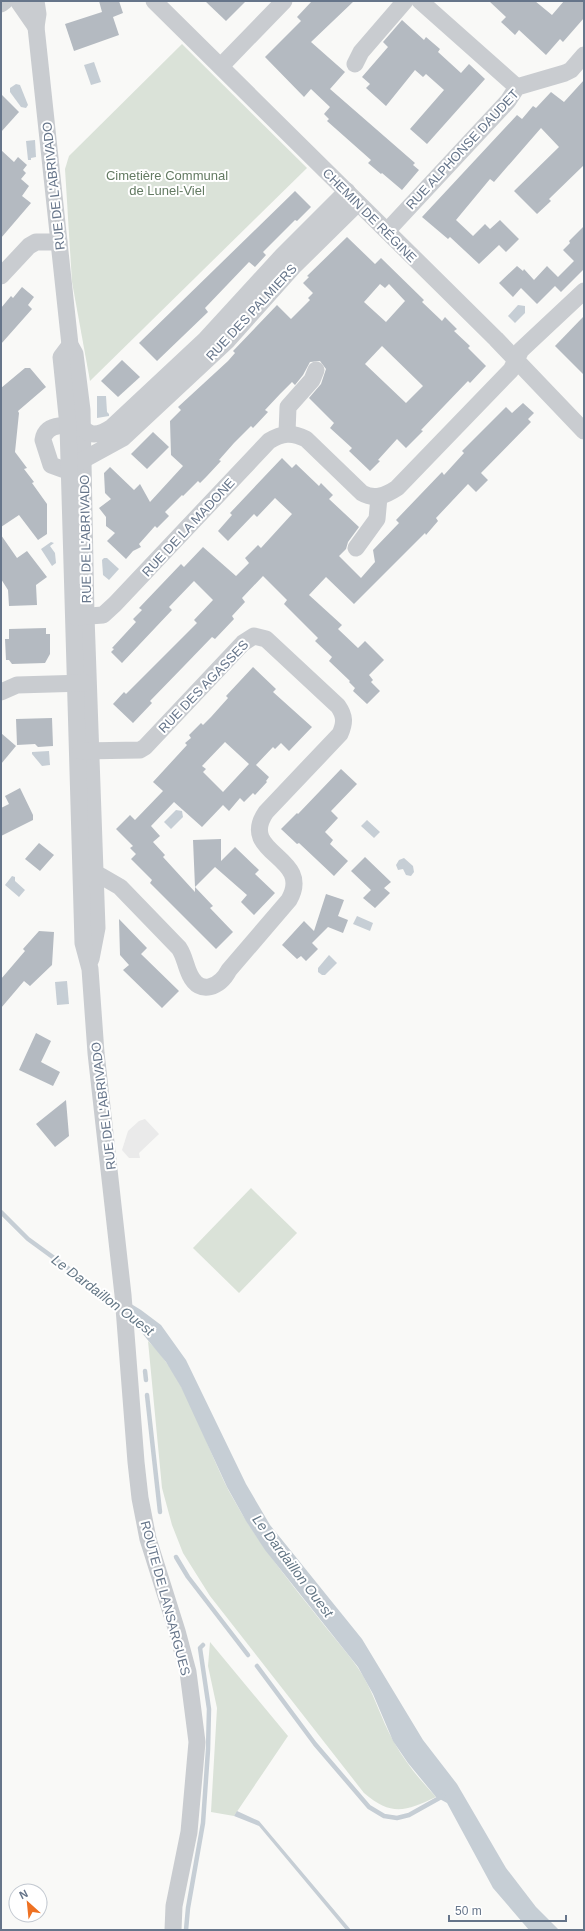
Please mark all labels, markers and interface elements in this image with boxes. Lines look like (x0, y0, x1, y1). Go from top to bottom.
street label: RUE ALPHONSE DAUDET (403, 86, 522, 212)
street label: RUE DE L'ABRIVADO (39, 121, 68, 251)
street label: CHEMIN DE RÉGINE (320, 165, 420, 266)
park label: Cimetière Communal de Lunel-Viel (106, 168, 228, 198)
street label: RUE DES PALMIERS (203, 261, 300, 364)
street label: RUE DE L'ABRIVADO (77, 475, 94, 603)
street label: RUE DE LA MADONE (139, 475, 238, 579)
street label: RUE DES AGASSES (155, 637, 252, 736)
street label: RUE DE L'ABRIVADO (88, 1041, 119, 1171)
water label: Le Dardaillon Ouest (49, 1251, 158, 1339)
water label: Le Dardaillon Ouest (249, 1512, 337, 1621)
street label: ROUTE DE LANSARGUES (138, 1519, 194, 1677)
north arrow (8, 1883, 48, 1923)
text: N (17, 1887, 30, 1901)
scale bar (449, 1897, 566, 1923)
text: 50 m (455, 1904, 482, 1918)

